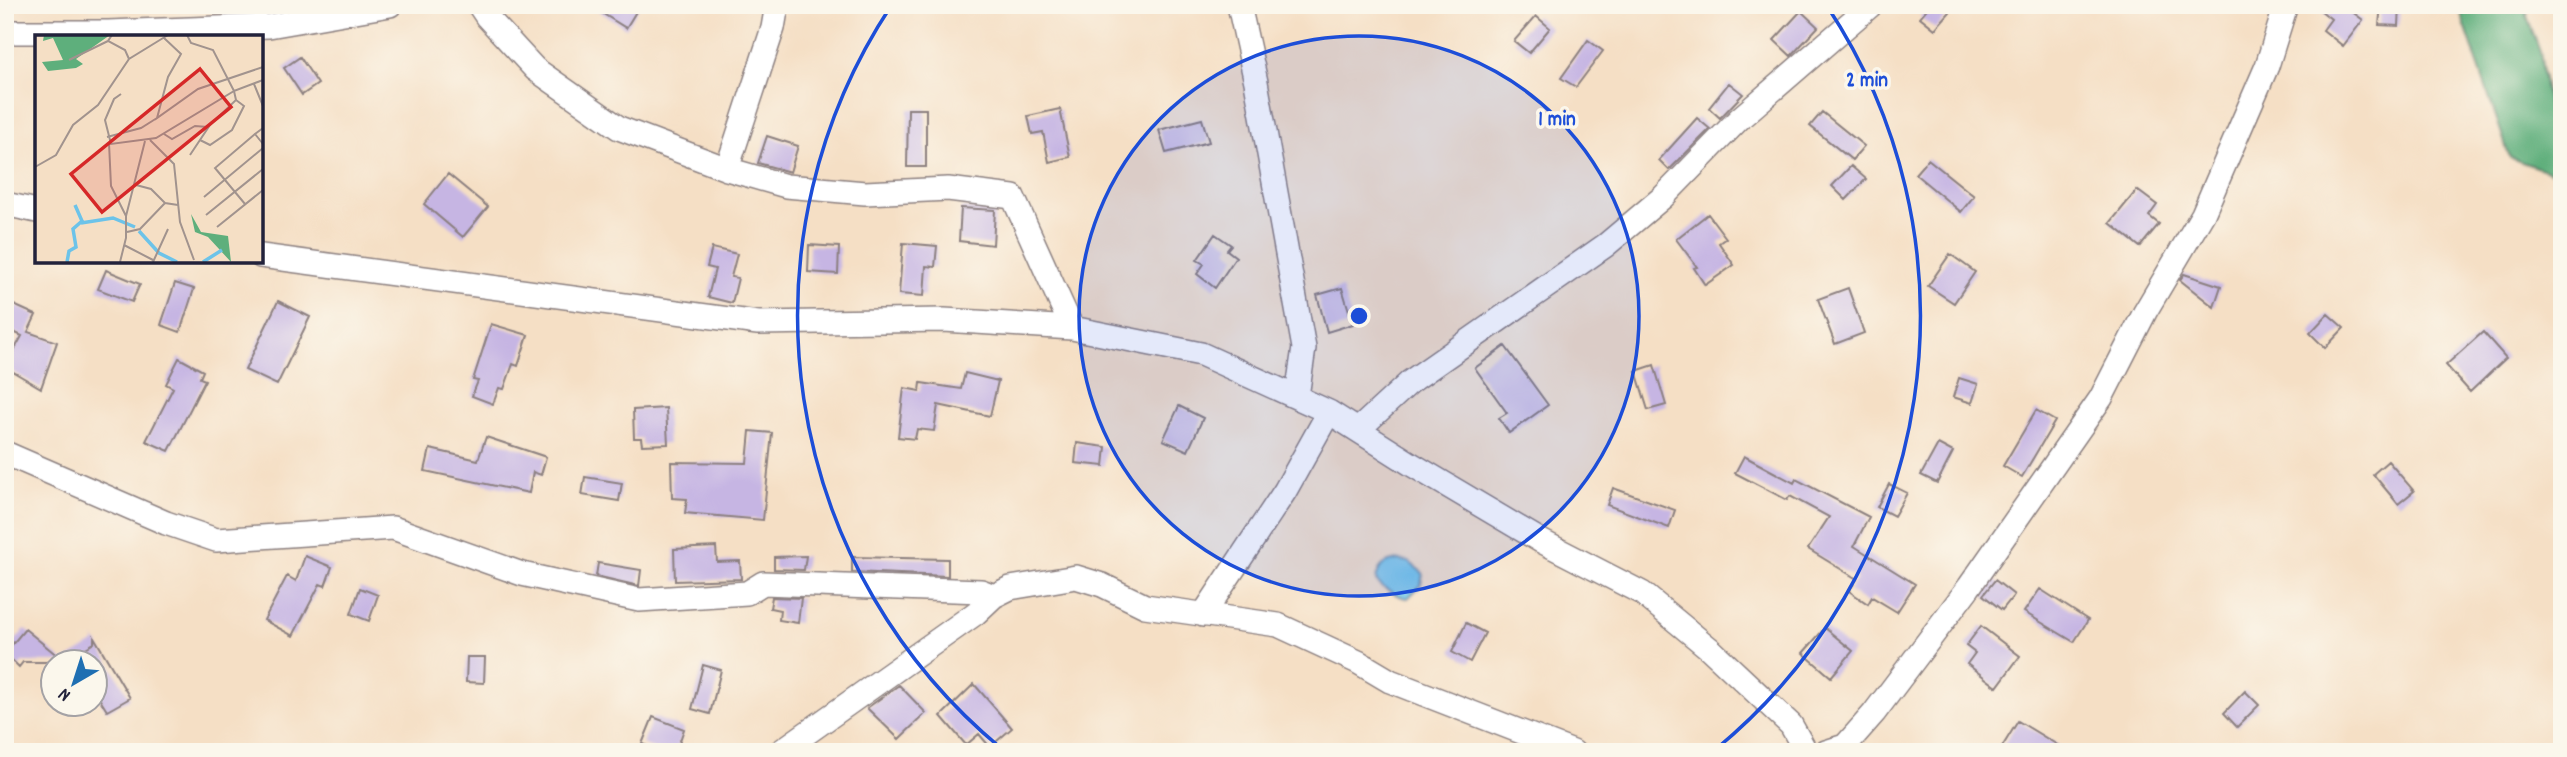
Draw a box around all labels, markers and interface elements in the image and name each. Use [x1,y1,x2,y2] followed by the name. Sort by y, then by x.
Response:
[35,35,262,262] inset map
[1846,67,1888,97] text: 2 min
[1538,106,1576,136] text: 1 min
[1347,304,1371,328] centre of rings
[38,648,108,718] north arrow
[53,680,78,707] text: N

